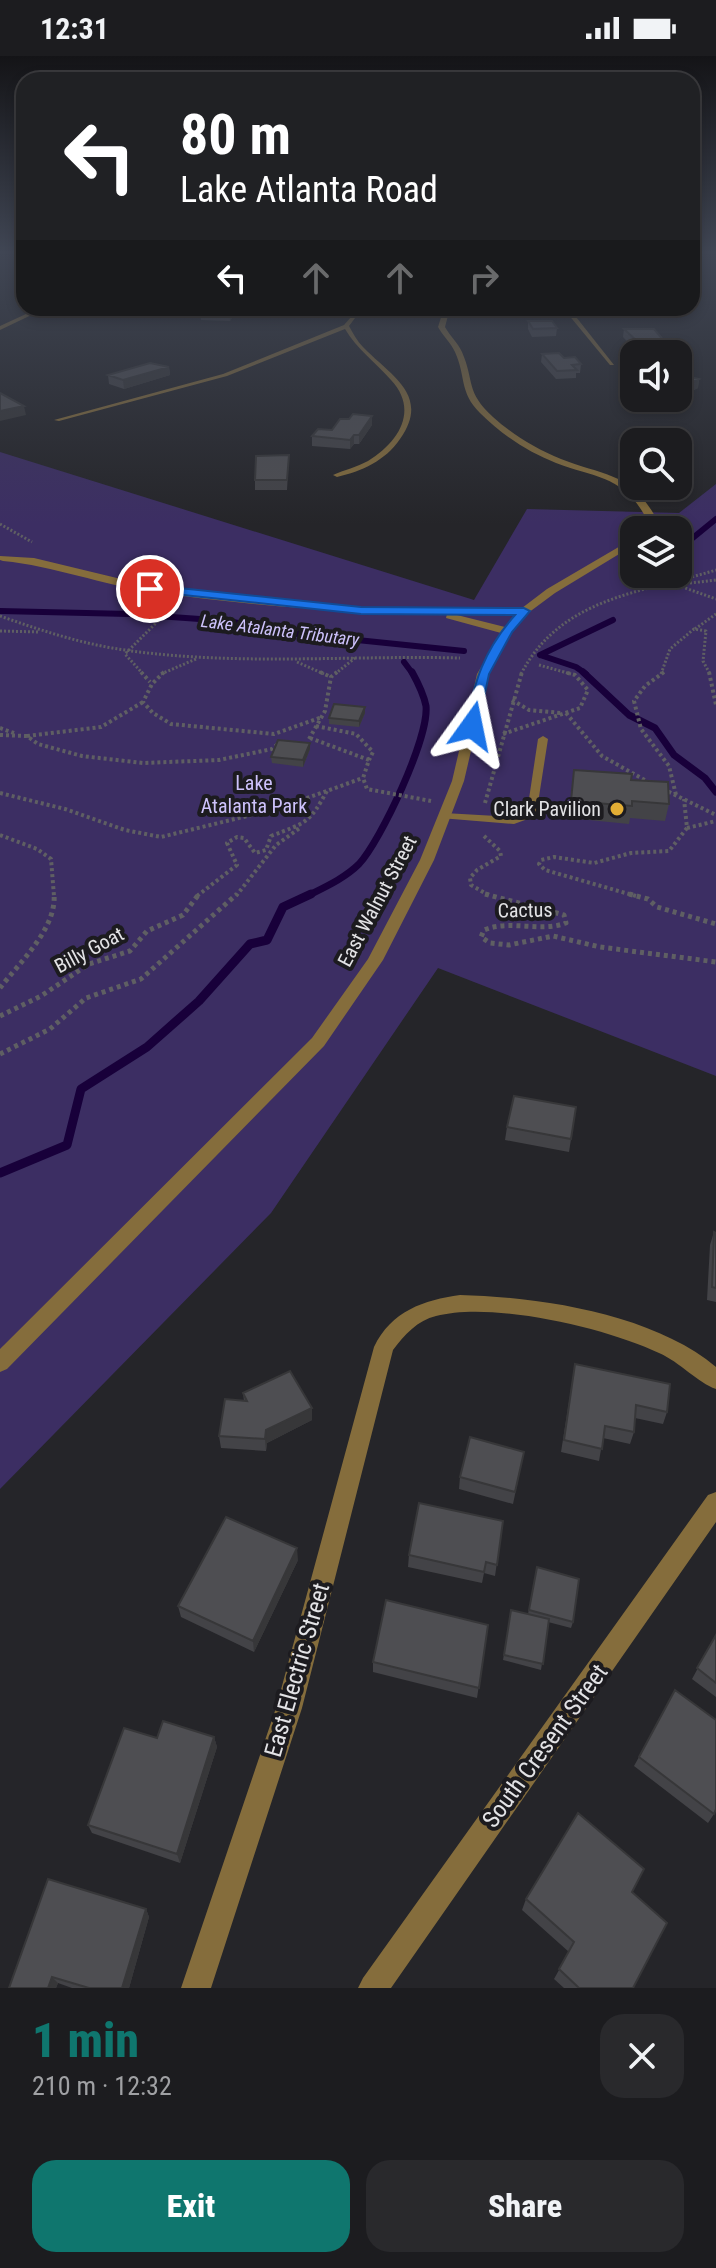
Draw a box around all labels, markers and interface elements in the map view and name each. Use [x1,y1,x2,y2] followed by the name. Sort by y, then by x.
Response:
[40,11,109,46] text: 12:31
[180,102,291,168] text: 80 m
[48,104,152,208] icon: left
[180,169,438,211] text: Lake Atlanta Road
[210,256,254,300] icon: left
[294,256,338,300] icon: ahead
[378,256,422,300] icon: ahead
[462,256,506,300] icon: right
[620,340,692,588] map controls
[620,340,692,412] button: sound
[620,428,692,500] button: search
[620,516,692,588] button: layers
[116,555,184,623] pin
[128,567,172,611] icon: arrive
[200,610,361,650] water label: Lake Atalanta Tributary
[430,684,514,768] position arrow
[201,771,307,818] park label: Lake Atalanta Park
[493,797,601,821] place label: Clark Pavilion
[608,800,626,818] marker: Clark Pavilion
[332,831,422,971] street label: East Walnut Street
[497,898,553,922] street label: Cactus
[50,922,128,978] street label: Billy Goat
[259,1580,335,1760] street label: East Electric Street
[476,1659,614,1833] street label: South Cresent Street
[32,2012,139,2069] text: 1 min
[600,2014,684,2098] button: close
[32,2071,172,2101] text: 210 m · 12:32
[32,2160,350,2252] button: Exit
[366,2160,684,2252] button: Share

